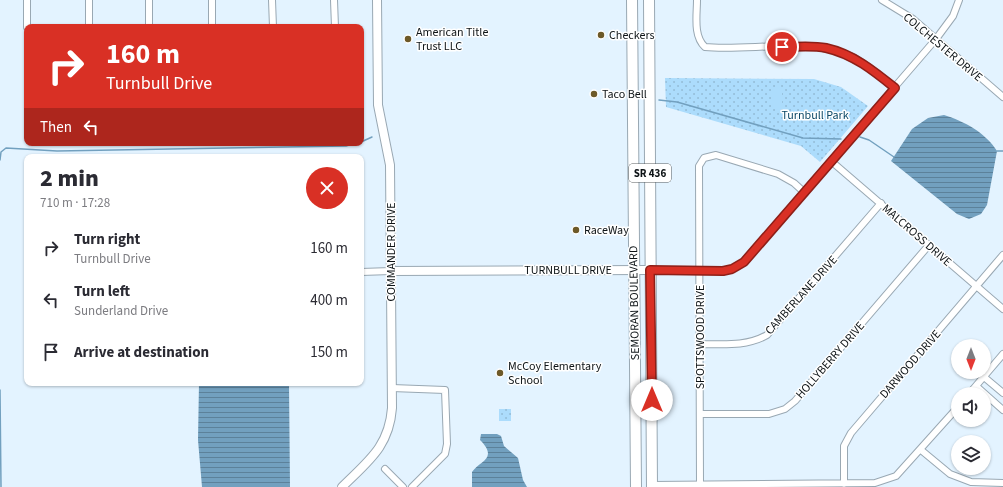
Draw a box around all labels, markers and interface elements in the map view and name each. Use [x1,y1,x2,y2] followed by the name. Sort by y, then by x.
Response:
[899,9,986,86] street label: COLCHESTER DRIVE
[416,24,488,55] place label: American Title Trust LLC
[609,27,655,44] place label: Checkers
[596,30,606,40] marker: Checkers
[765,30,799,64] pin
[106,34,180,74] text: 160 m
[403,34,413,44] marker: American Title Trust LLC
[771,36,793,58] icon: arrive
[40,40,92,92] icon: right
[106,71,212,96] text: Turnbull Drive
[602,86,647,103] place label: Taco Bell
[589,89,599,99] marker: Taco Bell
[781,107,849,124] park label: Turnbull Park
[80,116,102,138] icon: left
[40,117,72,138] text: Then
[40,161,99,196] text: 2 min
[629,164,671,182] road number: SR 436
[306,167,348,209] button: close
[40,194,110,212] text: 710 m · 17:28
[878,200,955,270] street label: MALCROSS DRIVE
[383,202,400,302] street label: COMMANDER DRIVE
[584,222,629,239] place label: RaceWay
[571,225,581,235] marker: RaceWay
[74,229,140,250] text: Turn right
[40,237,62,259] icon: right
[310,238,348,259] text: 160 m
[625,246,644,360] street label: SEMORAN BOULEVARD
[74,250,151,268] text: Turnbull Drive
[761,252,841,339] street label: CAMBERLANE DRIVE
[524,262,612,279] street label: TURNBULL DRIVE
[74,281,130,302] text: Turn left
[692,285,709,389] street label: SPOTTSWOOD DRIVE
[40,289,62,311] icon: left
[310,290,348,311] text: 400 m
[74,302,168,320] text: Sunderland Drive
[792,318,869,403] street label: HOLLYBERRY DRIVE
[876,326,945,402] street label: DARWOOD DRIVE
[951,339,991,379] north arrow
[951,339,991,475] map controls
[40,341,62,363] icon: arrive
[74,342,209,363] text: Arrive at destination
[310,342,348,363] text: 150 m
[508,358,602,389] place label: McCoy Elementary School
[495,368,505,378] marker: McCoy Elementary School
[631,379,673,421] position arrow
[951,387,991,427] button: sound
[951,435,991,475] button: layers

